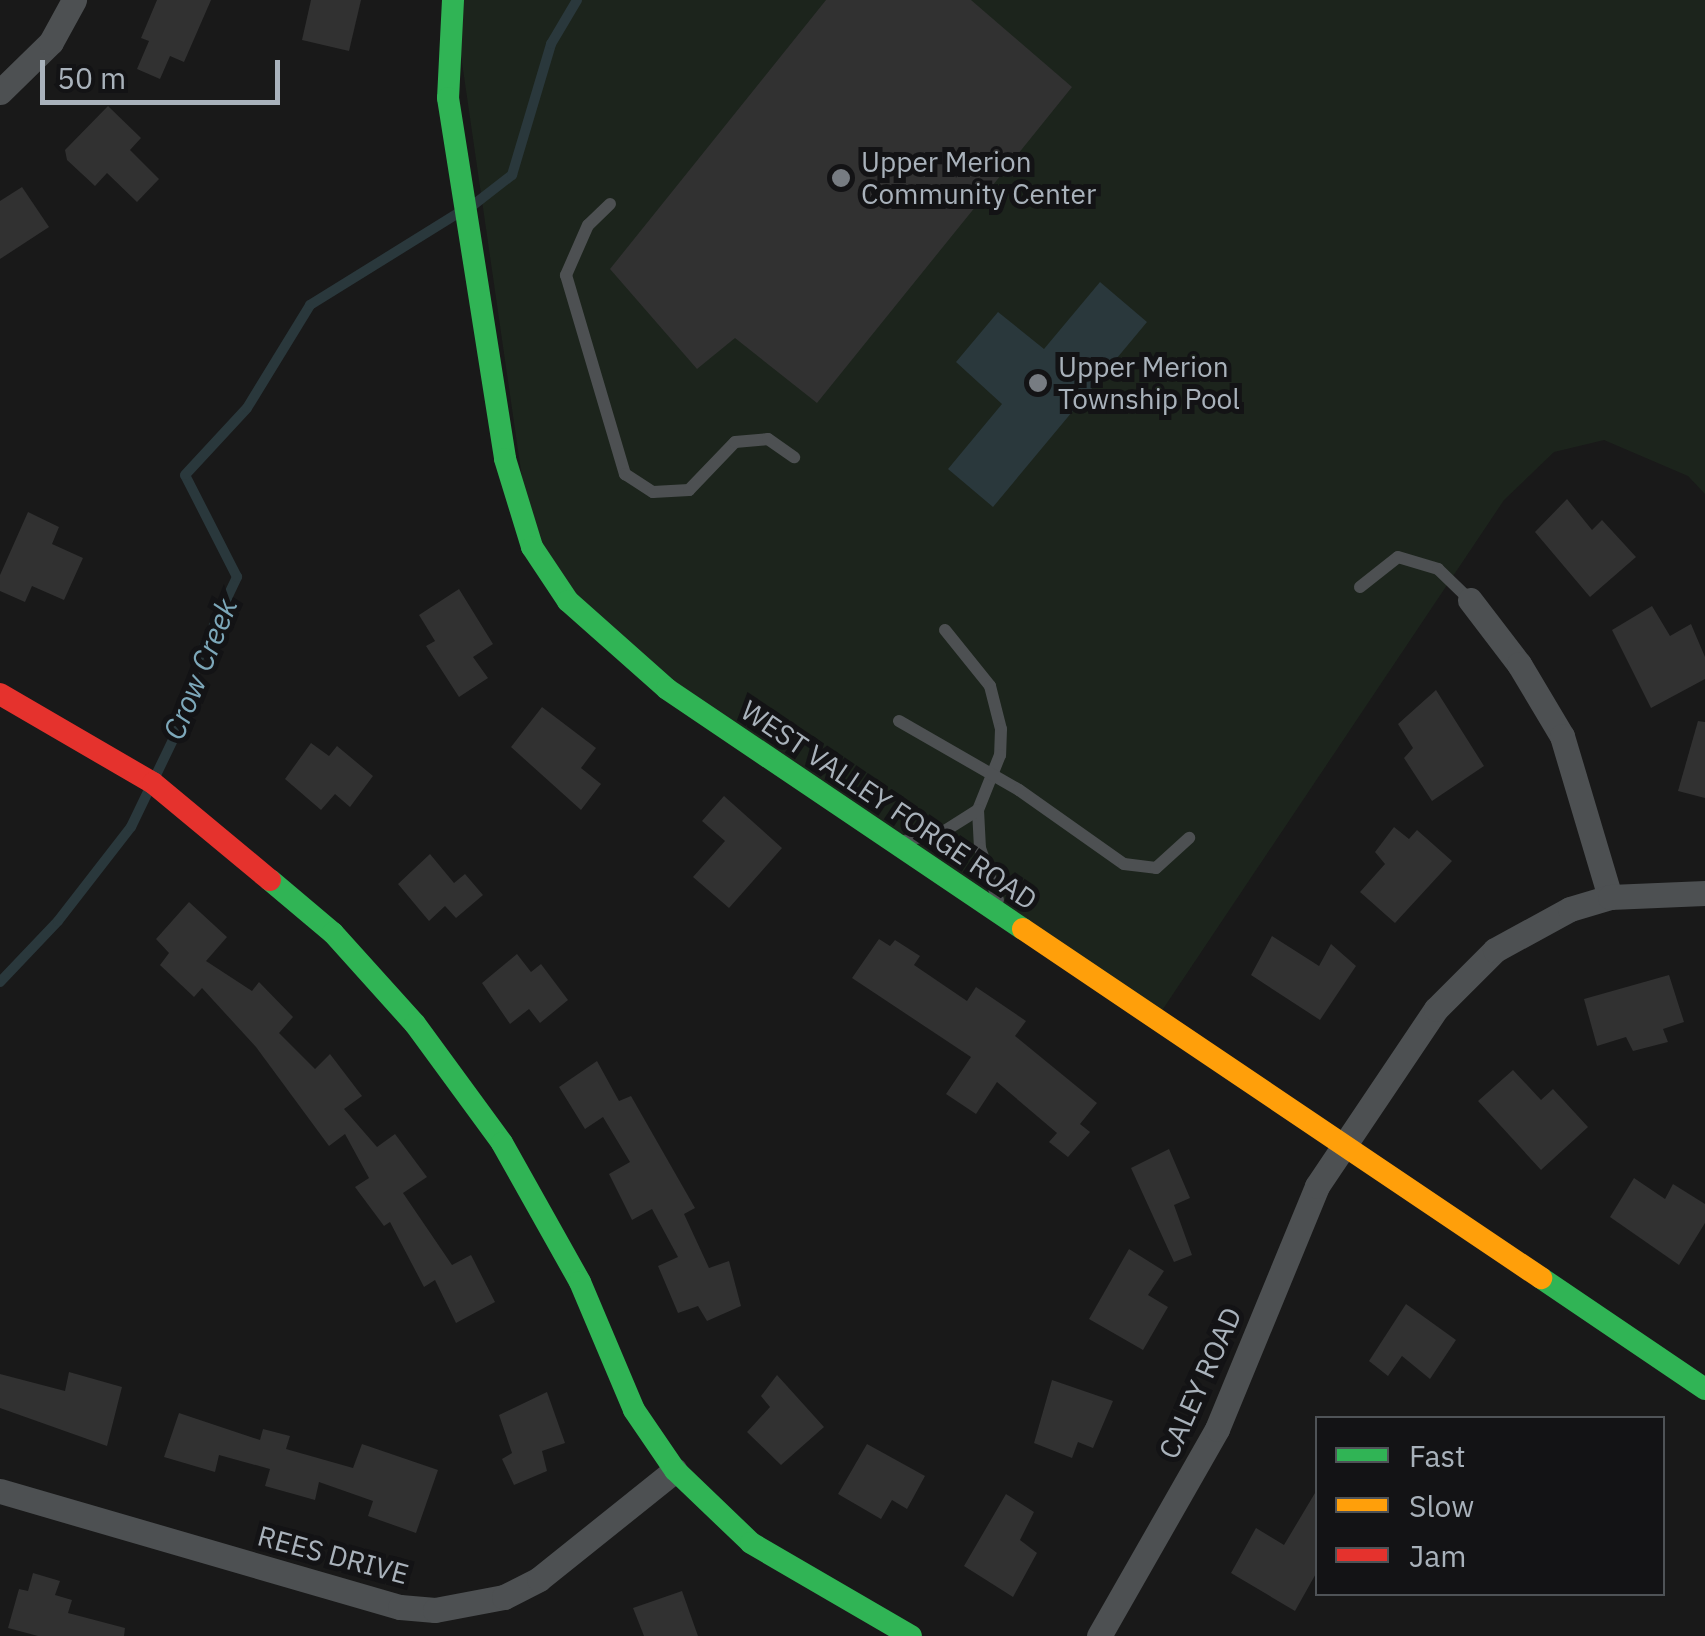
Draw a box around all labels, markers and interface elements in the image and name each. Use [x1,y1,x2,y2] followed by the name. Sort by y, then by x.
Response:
[45,40,285,102] scale bar
[57,58,126,97] text: 50 m
[861,145,1096,211] place label: Upper Merion Community Center
[830,167,852,189] marker: Upper Merion Community Center
[1058,350,1240,416] place label: Upper Merion Township Pool
[1027,372,1049,394] marker: Upper Merion Township Pool
[155,593,245,745] water label: Crow Creek
[735,693,1043,917] street label: WEST VALLEY FORGE ROAD
[1152,1302,1248,1464] street label: CALEY ROAD
[1315,1416,1665,1596] legend
[1409,1436,1466,1475] text: Fast
[1409,1486,1474,1525] text: Slow
[254,1519,412,1591] street label: REES DRIVE
[1409,1536,1467,1575] text: Jam

